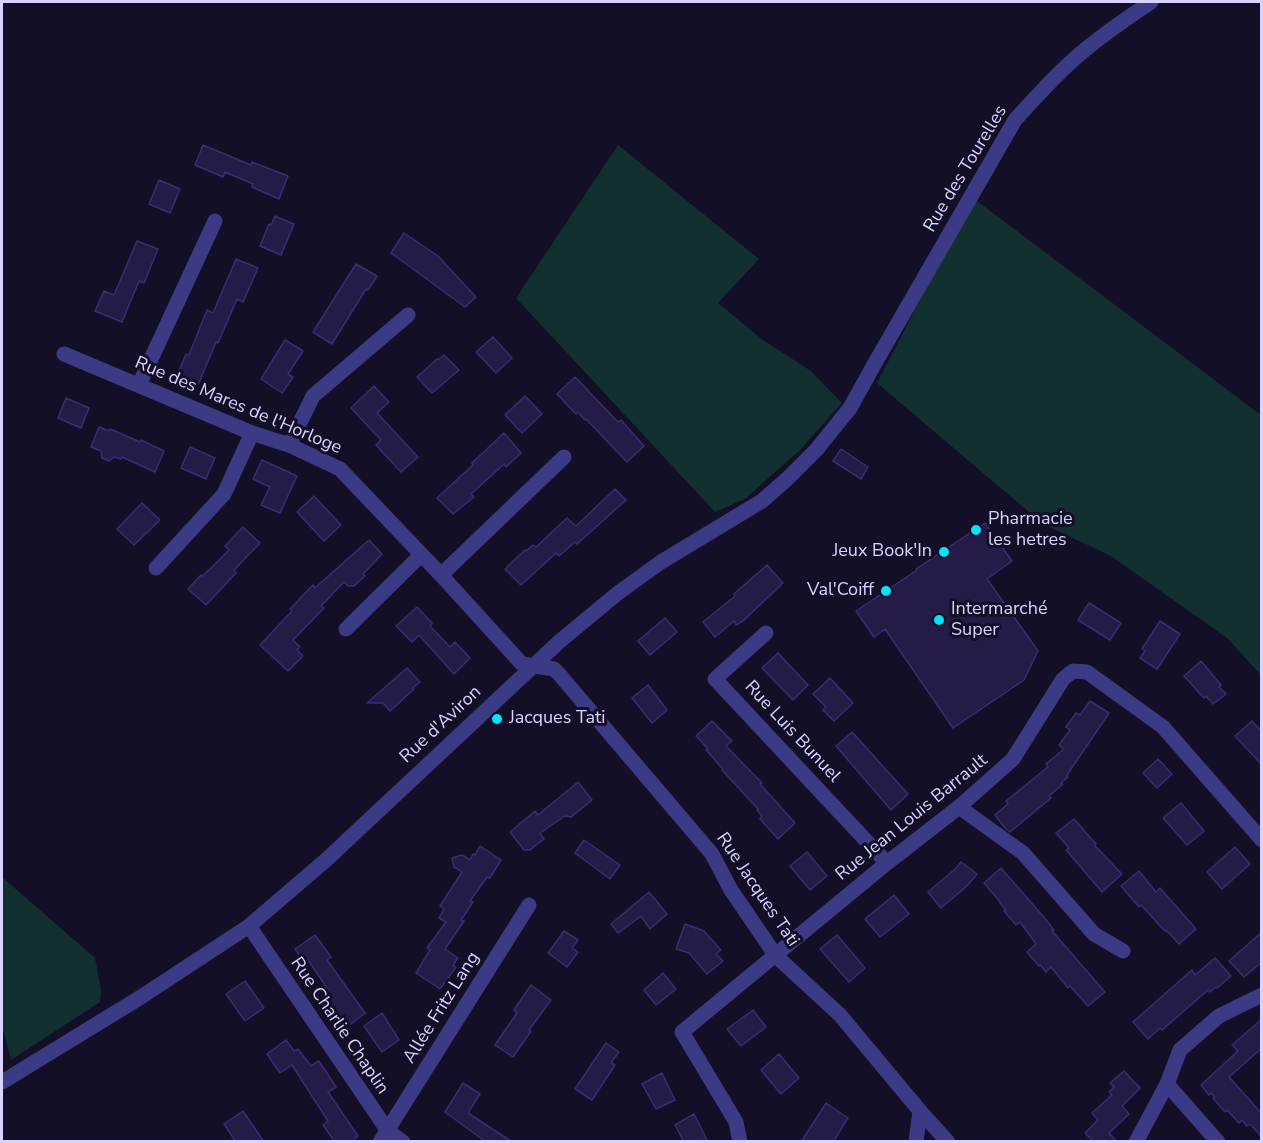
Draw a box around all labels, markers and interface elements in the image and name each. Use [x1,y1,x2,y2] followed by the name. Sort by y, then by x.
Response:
[920,102,1012,236] street label: Rue des Tourelles
[131,353,345,459] street label: Rue des Mares de l'Horloge
[988,509,1073,552] place label: Pharmacie les hetres
[969,523,983,537] marker: Pharmacie les hetres
[832,541,932,563] place label: Jeux Book'In
[937,545,951,559] marker: Jeux Book'In
[807,580,874,602] place label: Val'Coiff
[879,584,893,598] marker: Val'Coiff
[951,599,1047,642] place label: Intermarché Super
[932,613,946,627] marker: Intermarché Super
[739,677,845,787] street label: Rue Luis Bunuel
[396,682,486,768] street label: Rue d'Aviron
[509,708,605,730] place label: Jacques Tati
[490,712,504,726] marker: Jacques Tati
[832,750,992,886] street label: Rue Jean Louis Barrault
[711,829,803,951] street label: Rue Jacques Tati
[399,948,485,1068] street label: Allée Fritz Lang
[285,953,393,1099] street label: Rue Charlie Chaplin

